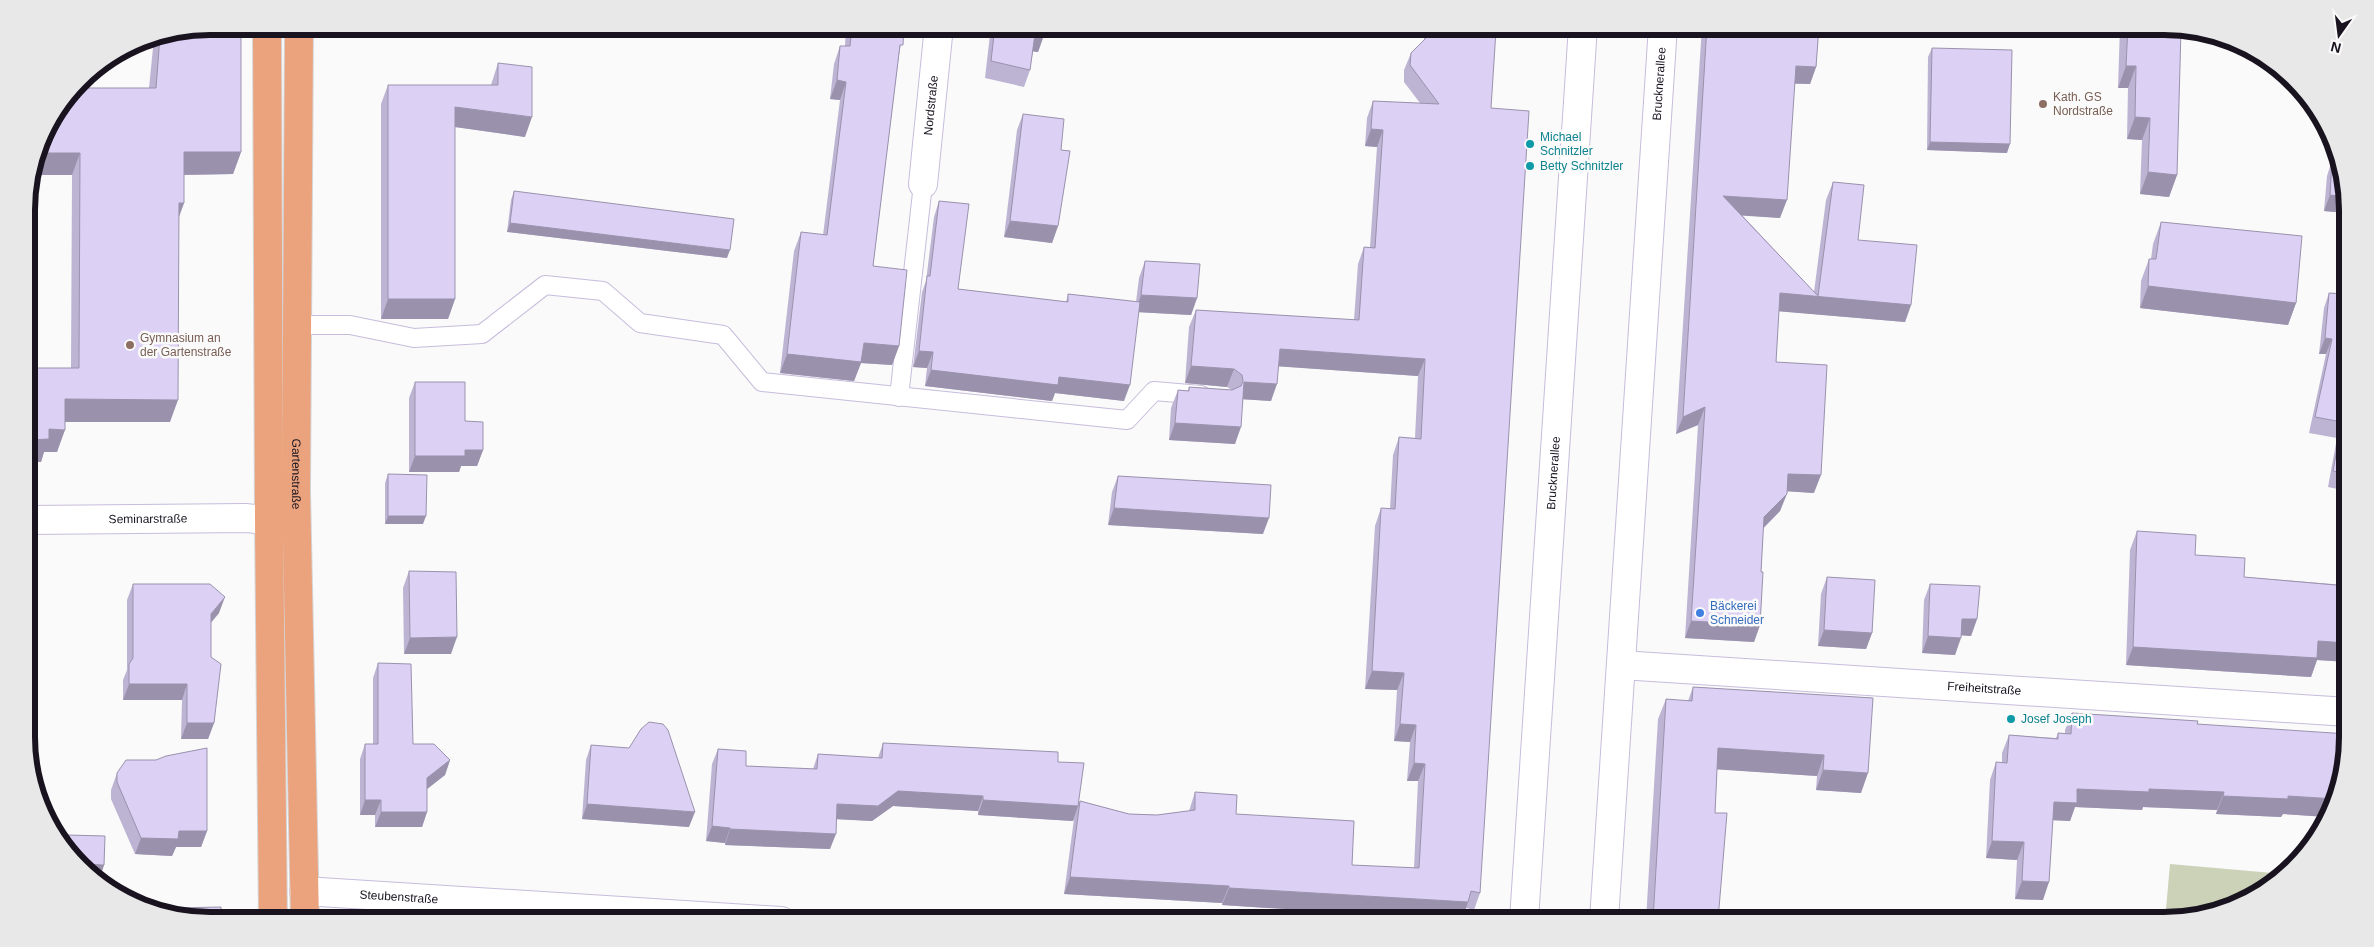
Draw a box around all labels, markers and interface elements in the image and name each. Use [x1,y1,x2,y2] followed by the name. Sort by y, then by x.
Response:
[2314,10,2364,60] north arrow
[2329,39,2343,57] text: N
[1650,46,1669,121] street label: Brucknerallee
[921,74,941,136] street label: Nordstraße
[2053,90,2113,118] place label: Kath. GS Nordstraße
[2037,98,2049,110] marker: Kath. GS Nordstraße
[1540,130,1593,158] place label: Michael Schnitzler
[1524,138,1536,150] marker: Michael Schnitzler
[1540,159,1623,173] place label: Betty Schnitzler
[1524,160,1536,172] marker: Betty Schnitzler
[140,331,232,359] place label: Gymnasium an der Gartenstraße
[124,339,136,351] marker: Gymnasium an der Gartenstraße
[1544,436,1563,510] street label: Brucknerallee
[289,439,303,510] street label: Gartenstraße
[109,512,188,526] street label: Seminarstraße
[1710,599,1764,627] place label: Bäckerei Schneider
[1694,607,1706,619] marker: Bäckerei Schneider
[1947,679,2022,698] street label: Freiheitstraße
[2021,712,2092,726] place label: Josef Joseph
[2005,713,2017,725] marker: Josef Joseph
[359,888,439,906] street label: Steubenstraße

